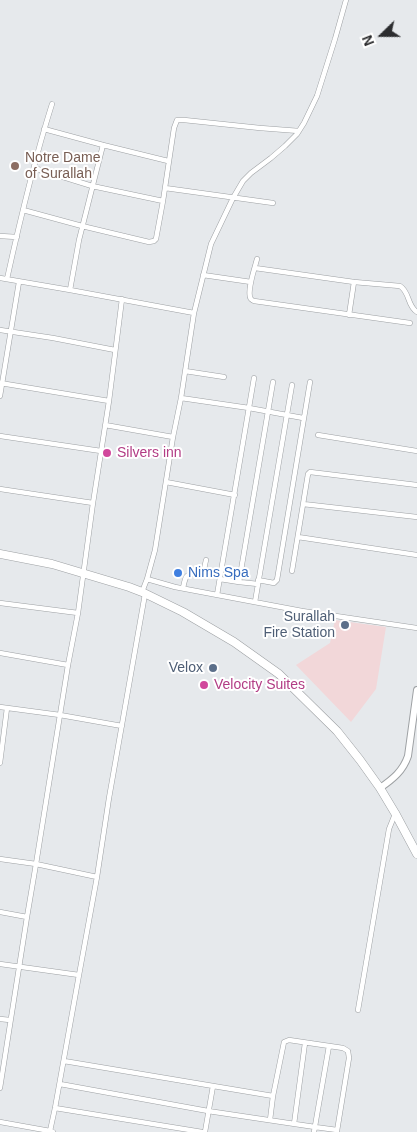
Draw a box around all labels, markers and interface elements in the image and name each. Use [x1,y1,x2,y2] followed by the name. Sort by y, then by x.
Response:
[357,10,407,60] north arrow
[359,33,377,48] text: N
[25,150,100,182] place label: Notre Dame of Surallah
[9,160,21,172] marker: Notre Dame of Surallah
[117,445,182,461] place label: Silvers inn
[101,447,113,459] marker: Silvers inn
[188,565,249,581] place label: Nims Spa
[172,567,184,579] marker: Nims Spa
[263,609,335,642] place label: Surallah Fire Station
[339,619,351,631] marker: Surallah Fire Station
[169,660,203,676] place label: Velox
[207,662,219,674] marker: Velox
[214,677,305,693] place label: Velocity Suites
[198,679,210,691] marker: Velocity Suites

